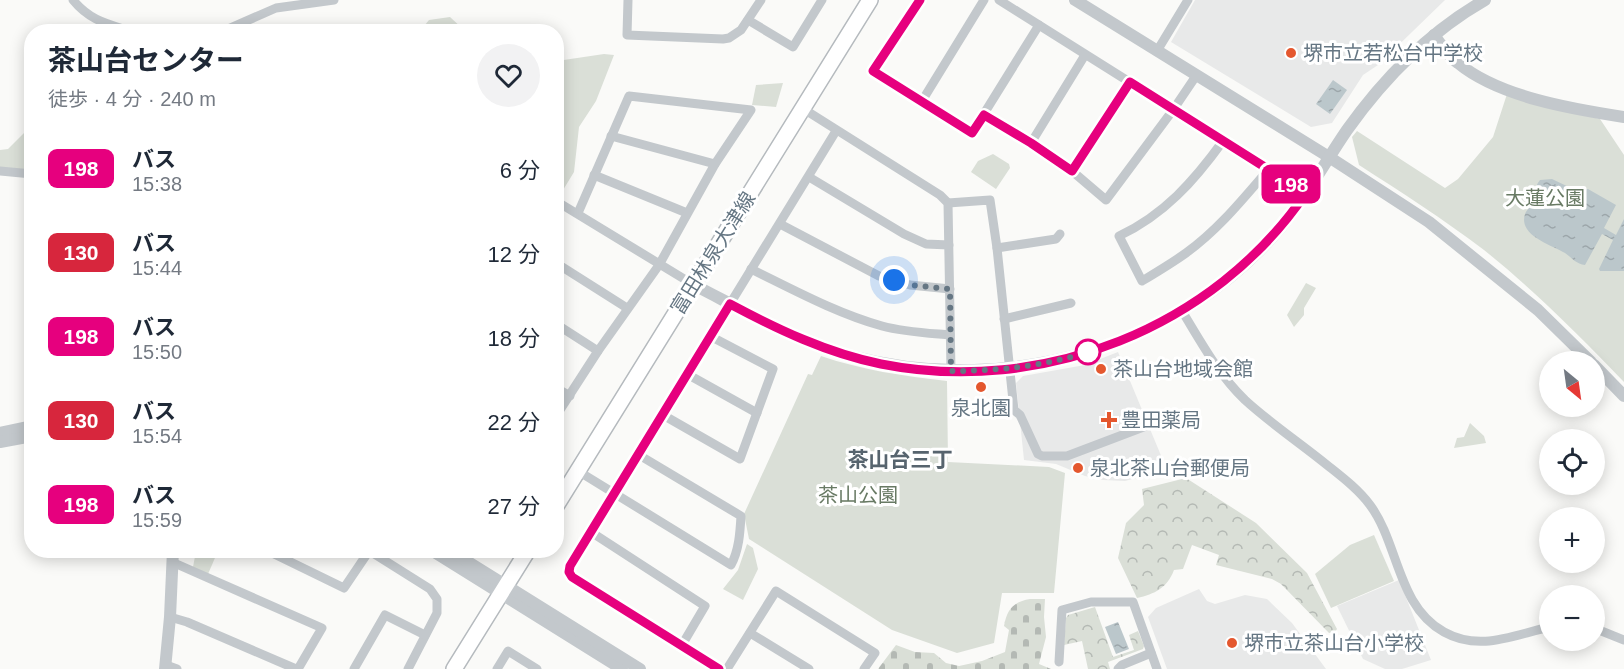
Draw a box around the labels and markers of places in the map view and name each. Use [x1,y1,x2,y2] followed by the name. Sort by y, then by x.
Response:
[1303,42,1483,64] place label: 堺市立若松台中学校
[1284,46,1298,60] marker: 堺市立若松台中学校
[1075,339,1101,365] unlabelled marker
[1113,358,1253,380] place label: 茶山台地域会館
[1094,362,1108,376] marker: 茶山台地域会館
[974,380,988,394] marker: 泉北園
[951,397,1011,419] place label: 泉北園
[1121,409,1201,431] place label: 豊田薬局
[1102,413,1116,427] marker: 豊田薬局
[1090,457,1250,479] place label: 泉北茶山台郵便局
[1071,461,1085,475] marker: 泉北茶山台郵便局
[1244,632,1424,654] place label: 堺市立茶山台小学校
[1225,636,1239,650] marker: 堺市立茶山台小学校

